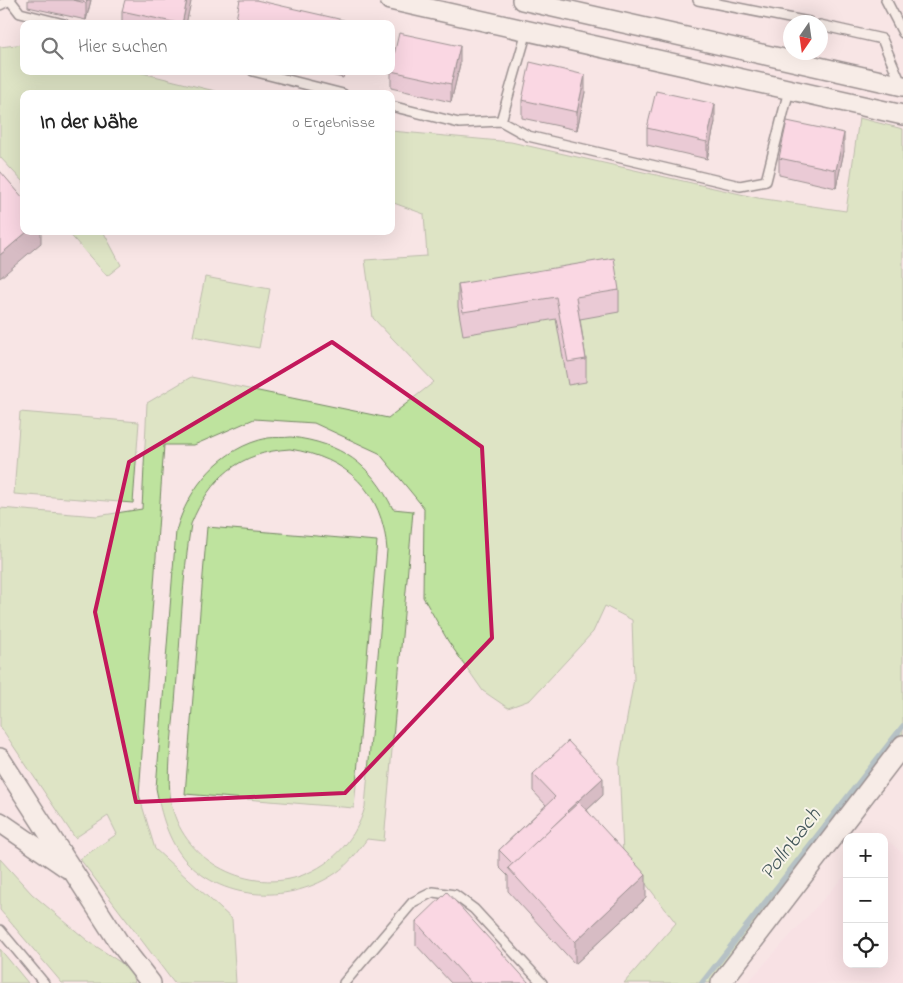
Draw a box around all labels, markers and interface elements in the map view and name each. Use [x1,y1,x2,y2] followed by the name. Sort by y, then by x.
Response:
[783,15,828,60] north arrow
[20,20,395,75] search box
[38,34,66,62] icon: search
[78,34,167,61] text: Hier suchen
[40,108,138,138] text: In der Nähe
[292,111,375,135] text: 0 Ergebnisse
[753,801,830,888] water label: Pollnbach
[843,833,888,968] map controls
[843,833,888,878] button: +
[843,878,888,923] button: −
[843,923,888,968] button: locate

